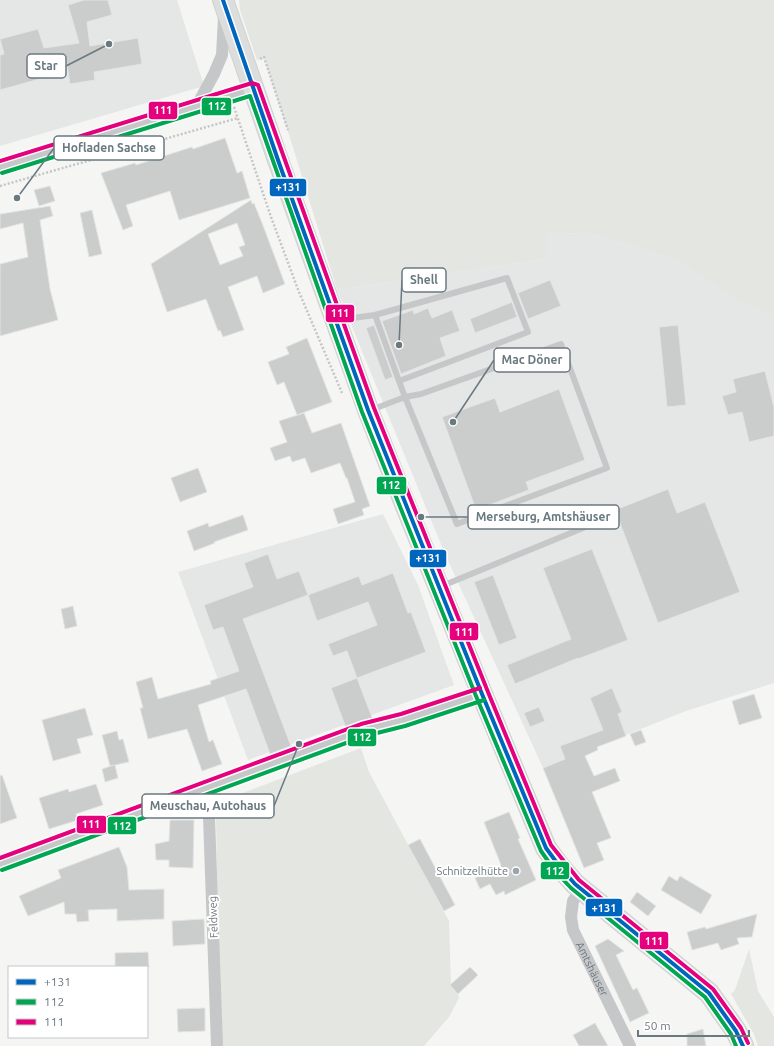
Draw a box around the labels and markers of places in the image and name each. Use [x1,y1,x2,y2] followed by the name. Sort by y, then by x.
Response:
[27,54,66,78] callout: Star
[54,136,164,160] callout: Hofladen Sachse
[402,268,446,292] callout: Shell
[494,348,570,372] callout: Mac Döner
[468,505,619,529] callout: Merseburg, Amtshäuser
[142,794,274,818] callout: Meuschau, Autohaus
[436,865,508,877] place label: Schnitzelhütte
[511,866,521,876] marker: Schnitzelhütte

